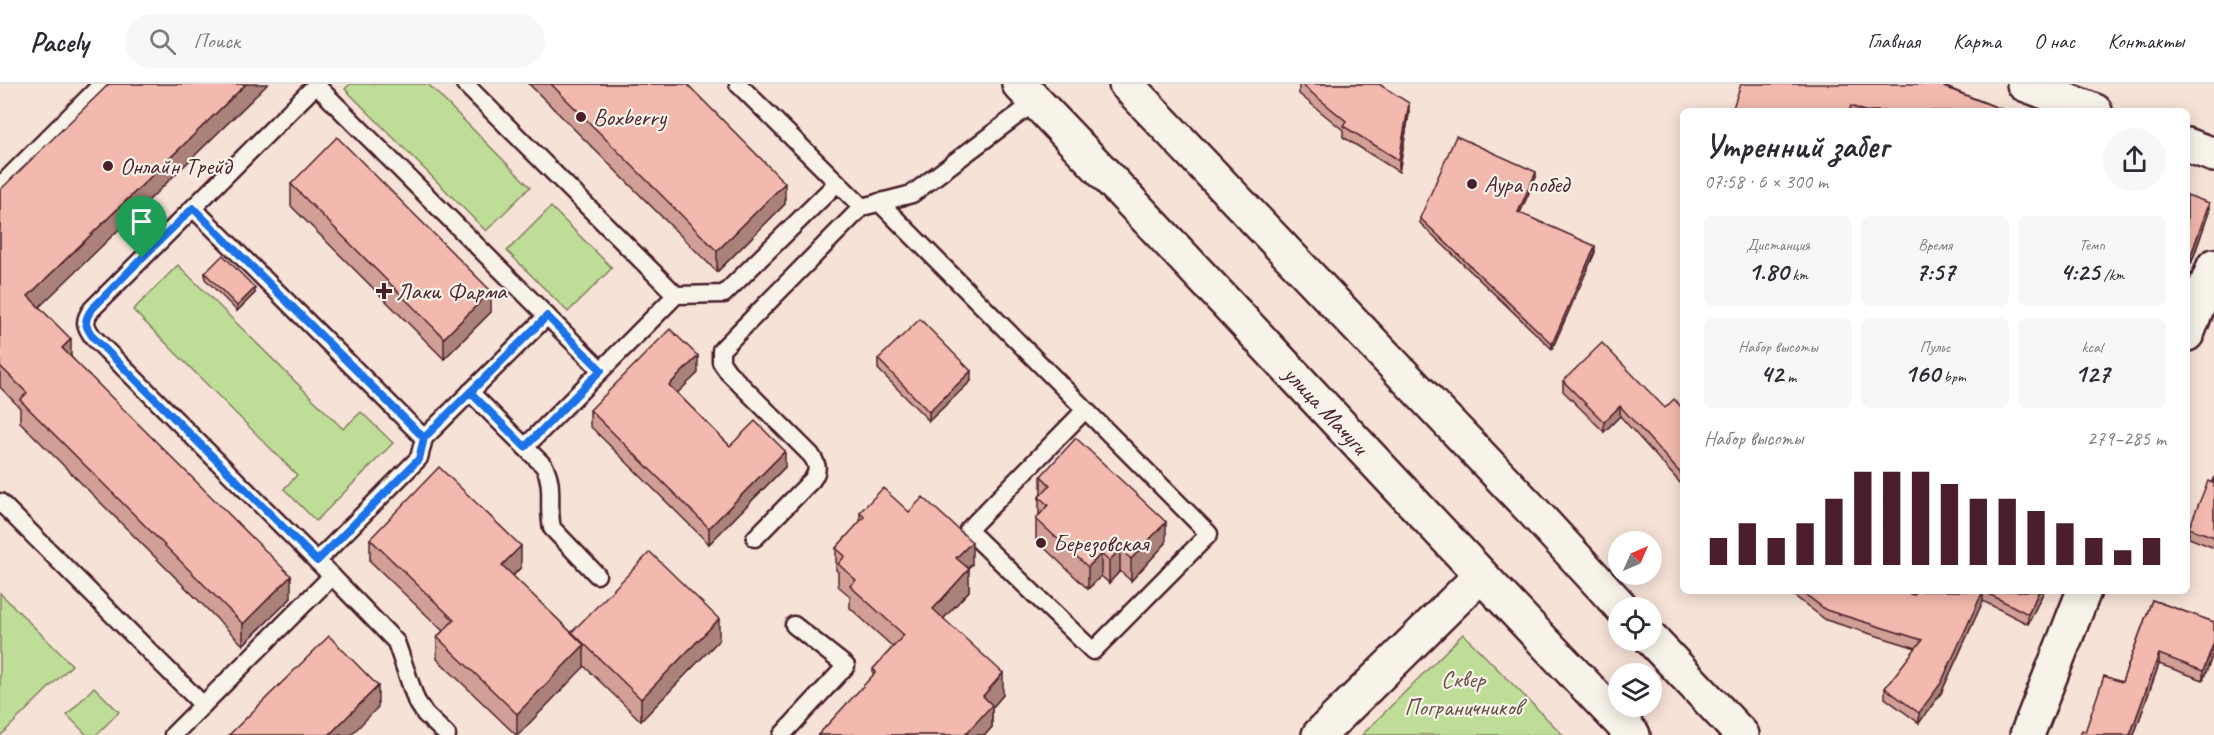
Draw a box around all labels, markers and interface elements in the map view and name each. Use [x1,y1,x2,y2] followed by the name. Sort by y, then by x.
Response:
[125,14,545,68] search box
[30,24,89,59] text: Pacely
[146,25,179,58] icon: search
[194,27,240,55] text: Поиск
[1867,28,1920,54] text: Главная
[1953,28,2001,54] text: Карта
[2034,28,2075,54] text: О нас
[2108,28,2184,54] text: Контакты
[593,102,668,132] place label: Boxberry
[574,110,588,124] marker: Boxberry
[1704,125,1888,167] text: Утренний забег
[2103,128,2166,191] button: share
[120,151,234,181] place label: Онлайн Трейд
[101,159,115,173] marker: Онлайн Трейд
[1484,169,1572,199] place label: Аура побед
[1704,169,1828,194] text: 07:58 · 6 × 300 m
[1465,177,1479,191] marker: Аура побед
[116,196,167,258] pin
[125,205,158,238] icon: arrive
[1746,235,1810,255] text: Дистанция
[1918,235,1952,255] text: Время
[2079,235,2105,255] text: Темп
[1748,255,1788,288] text: 1.80
[1915,255,1955,288] text: 7:57
[2060,255,2100,288] text: 4:25
[1788,265,1808,285] text: km
[2100,265,2124,285] text: /km
[396,276,508,306] place label: Лаки Фарма
[377,284,391,298] marker: Лаки Фарма
[1738,337,1818,357] text: Набор высоты
[1920,337,1950,357] text: Пульс
[2081,337,2103,357] text: kcal
[1760,357,1783,390] text: 42
[1904,357,1940,390] text: 160
[2075,357,2110,390] text: 127
[1276,358,1376,462] street label: улица Мачуги
[1783,367,1796,387] text: m
[1940,367,1966,387] text: bpm
[1704,426,1803,451] text: Набор высоты
[2087,426,2166,451] text: 279–285 m
[1053,528,1150,558] place label: Березовская
[1608,531,1662,585] north arrow
[1608,531,1662,717] map controls
[1034,536,1048,550] marker: Березовская
[1608,597,1662,651] button: locate
[1608,663,1662,717] button: layers
[1404,664,1528,722] park label: Сквер Пограничников

